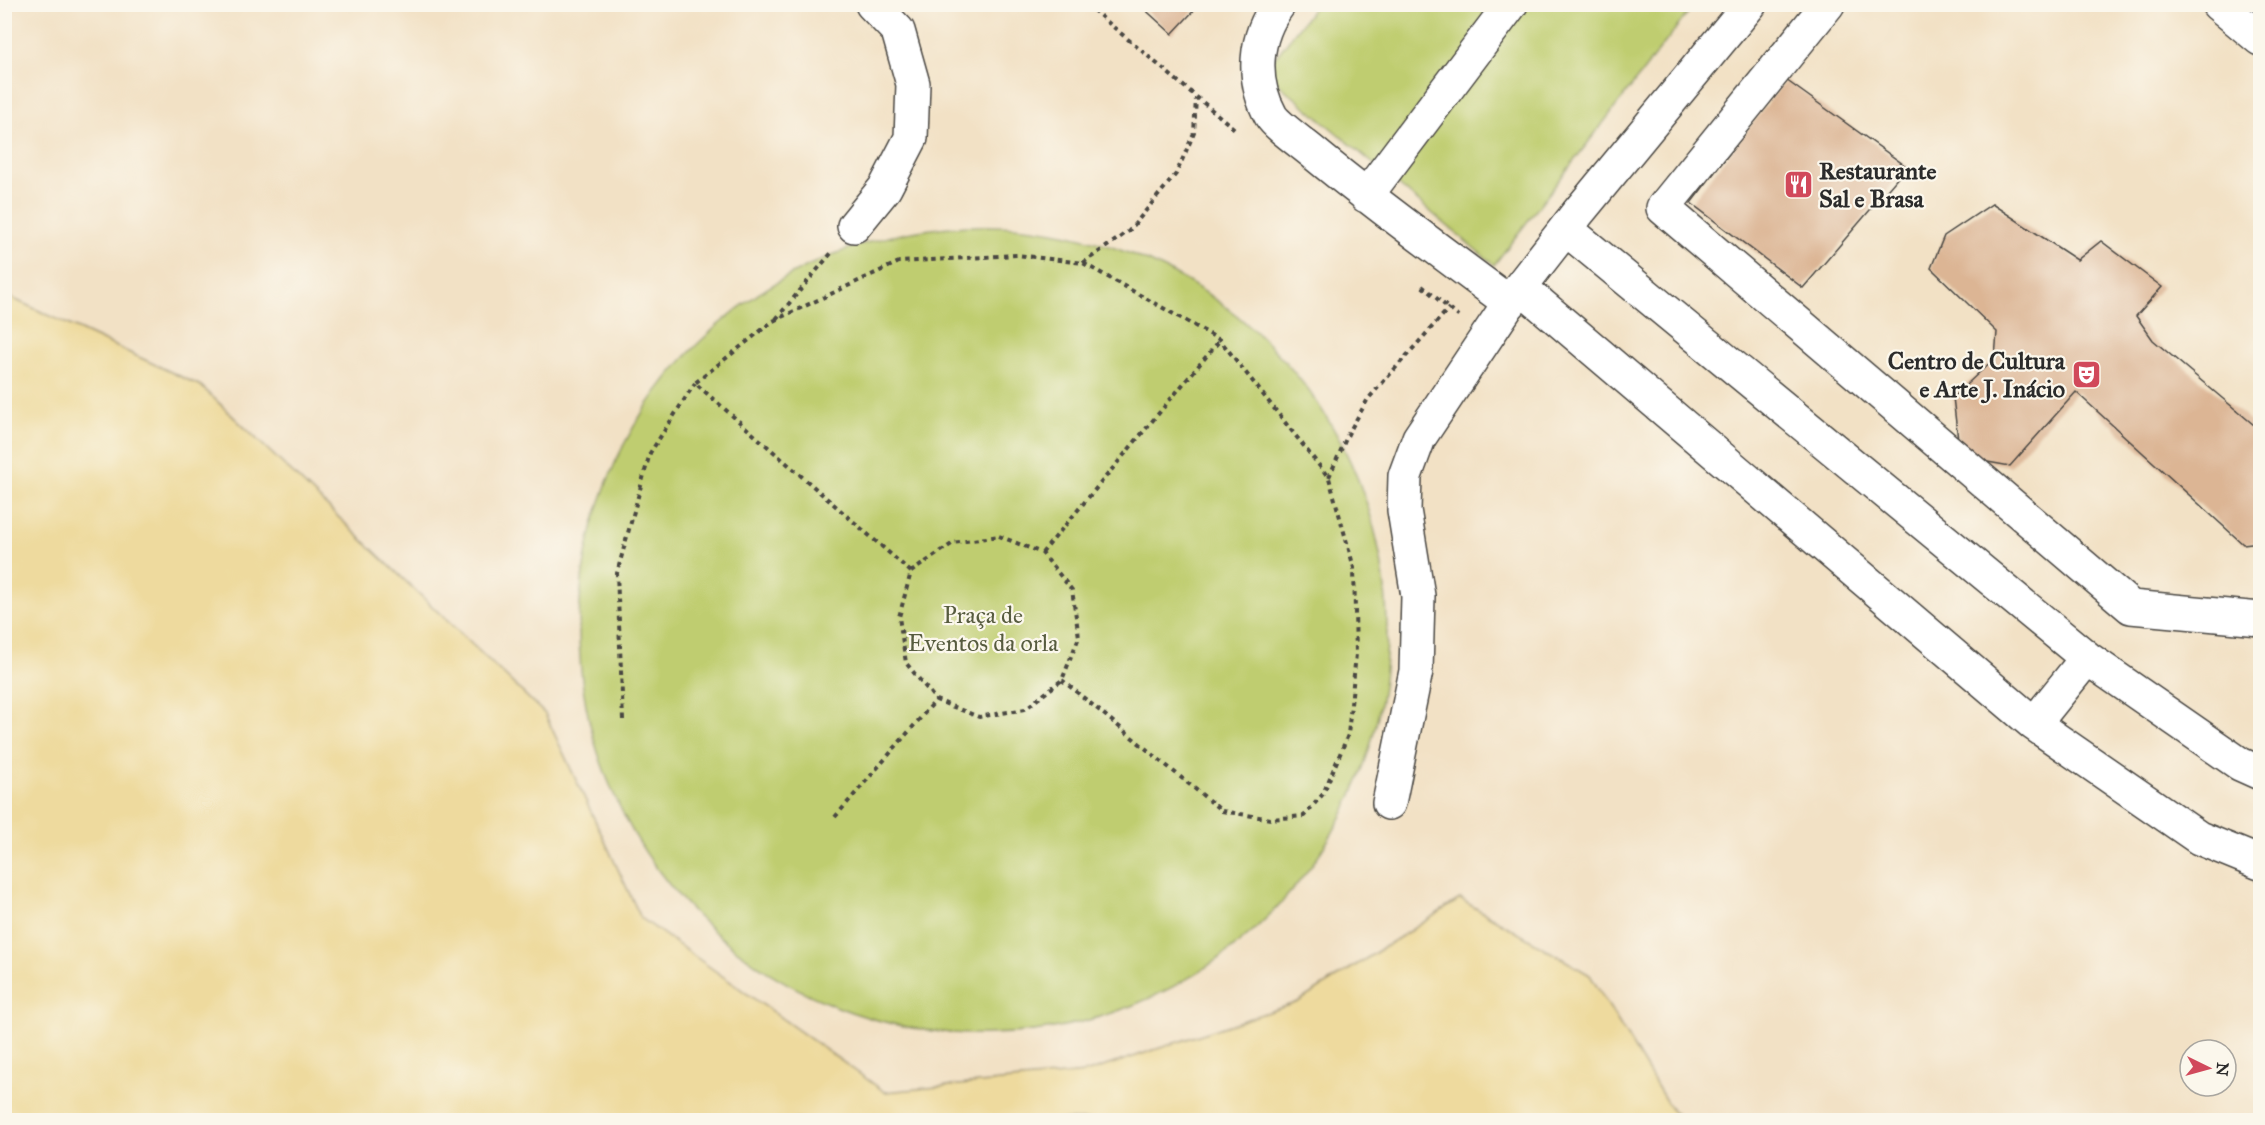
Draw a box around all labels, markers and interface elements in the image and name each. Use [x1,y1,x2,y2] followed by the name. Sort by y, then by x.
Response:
[1819,156,1936,214] place label: Restaurante Sal e Brasa
[1782,169,1814,201] restaurant icon: Restaurante Sal e Brasa
[1888,346,2066,404] place label: Centro de Cultura e Arte J. Inácio
[2070,359,2102,391] theatre icon: Centro de Cultura e Arte J. Inácio
[908,600,1059,658] park label: Praça de Eventos da orla
[2178,1038,2238,1098] north arrow
[2212,1062,2233,1077] text: N

